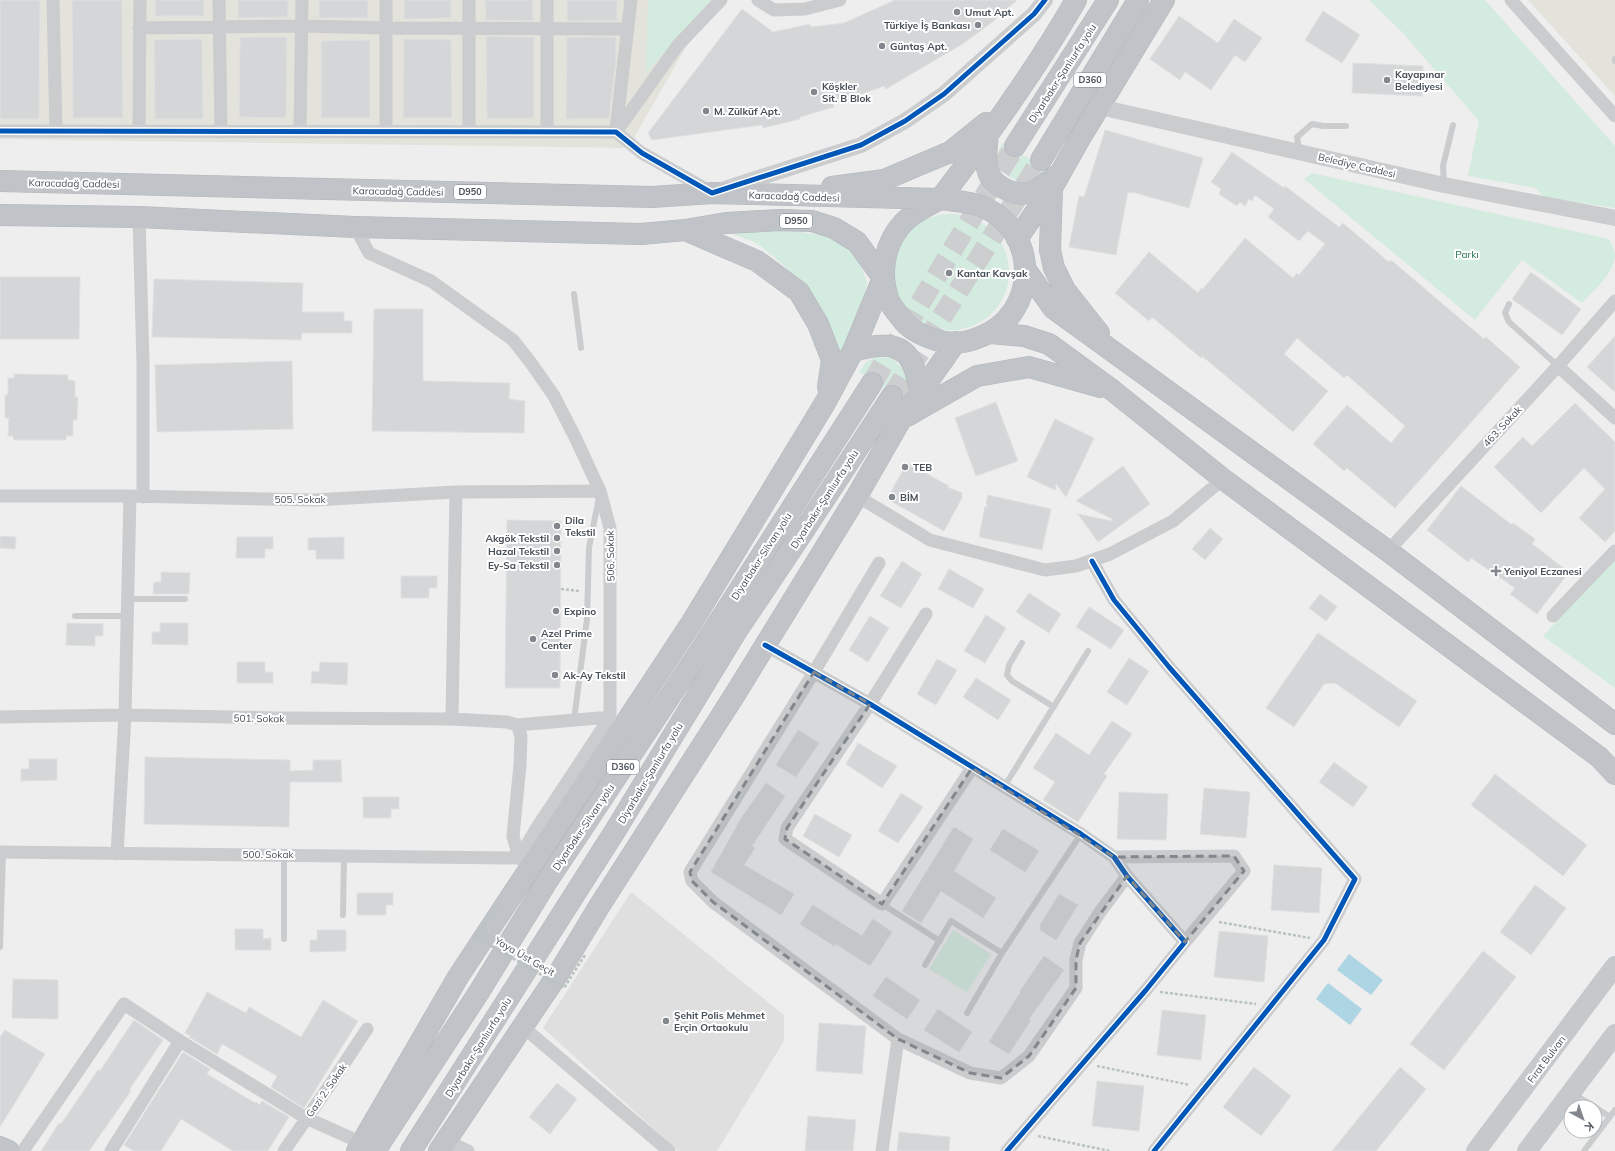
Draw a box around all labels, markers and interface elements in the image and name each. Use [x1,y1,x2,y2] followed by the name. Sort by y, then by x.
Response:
[965,6,1014,19] place label: Umut Apt.
[952,7,962,17] marker: Umut Apt.
[884,19,970,32] place label: Türkiye İş Bankası
[973,20,983,30] marker: Türkiye İş Bankası
[1026,21,1099,125] street label: Diyarbakır-Şanlıurfa yolu
[890,40,947,53] place label: Güntaş Apt.
[877,41,887,51] marker: Güntaş Apt.
[1395,68,1444,93] place label: Kayapınar Belediyesi
[1074,73,1106,87] road number: D360
[1382,75,1392,85] marker: Kayapınar Belediyesi
[822,80,871,105] place label: Köşkler Sit. B Blok
[809,87,819,97] marker: Köşkler Sit. B Blok
[714,105,780,118] place label: M. Zülküf Apt.
[701,106,711,116] marker: M. Zülküf Apt.
[1317,150,1397,181] street label: Belediye Caddesi
[28,176,120,191] street label: Karacadağ Caddesi
[352,184,444,199] street label: Karacadağ Caddesi
[454,185,486,199] road number: D950
[748,188,840,205] street label: Karacadağ Caddesi
[780,214,812,228] road number: D950
[1455,248,1479,261] park label: Parkı
[957,267,1028,280] place label: Kantar Kavşak
[944,268,954,278] marker: Kantar Kavşak
[1480,403,1525,449] street label: 463. Sokak
[788,447,861,551] street label: Diyarbakır-Şanlıurfa yolu
[913,461,932,474] place label: TEB
[900,462,910,472] marker: TEB
[900,491,918,504] place label: BİM
[887,492,897,502] marker: BİM
[274,493,326,506] street label: 505. Sokak
[728,510,795,602] street label: Diyarbakır-Silvan yolu
[565,514,595,539] place label: Dila Tekstil
[552,521,562,531] marker: Dila Tekstil
[604,529,617,582] street label: 506. Sokak
[485,532,549,545] place label: Akgök Tekstil
[552,533,562,543] marker: Akgök Tekstil
[488,545,549,558] place label: Hazal Tekstil
[552,546,562,556] marker: Hazal Tekstil
[488,559,549,572] place label: Ey-Sa Tekstil
[552,560,562,570] marker: Ey-Sa Tekstil
[1503,565,1582,578] place label: Yeniyol Eczanesi
[1491,566,1501,576] marker: Yeniyol Eczanesi
[564,605,596,618] place label: Expino
[551,606,561,616] marker: Expino
[541,627,593,652] place label: Azel Prime Center
[528,634,538,644] marker: Azel Prime Center
[563,669,626,682] place label: Ak-Ay Tekstil
[550,670,560,680] marker: Ak-Ay Tekstil
[233,712,285,725] street label: 501. Sokak
[615,721,686,826] street label: Diyarbakır-Şanlıurfa yolu
[607,760,639,774] road number: D360
[550,782,617,873] street label: Diyarbakır-Silvan yolu
[242,848,294,861] street label: 500. Sokak
[492,934,557,979] street label: Yaya Üst Geçit
[442,995,514,1100] street label: Diyarbakır-Şanlıurfa yolu
[674,1009,765,1034] place label: Şehit Polis Mehmet Erçin Ortaokulu
[661,1016,671,1026] marker: Şehit Polis Mehmet Erçin Ortaokulu
[1524,1033,1568,1085] street label: Fırat Bulvarı
[303,1060,350,1120] street label: Gazi 2. Sokak
[1563,1099,1603,1139] north arrow
[1582,1119,1597,1135] text: K

